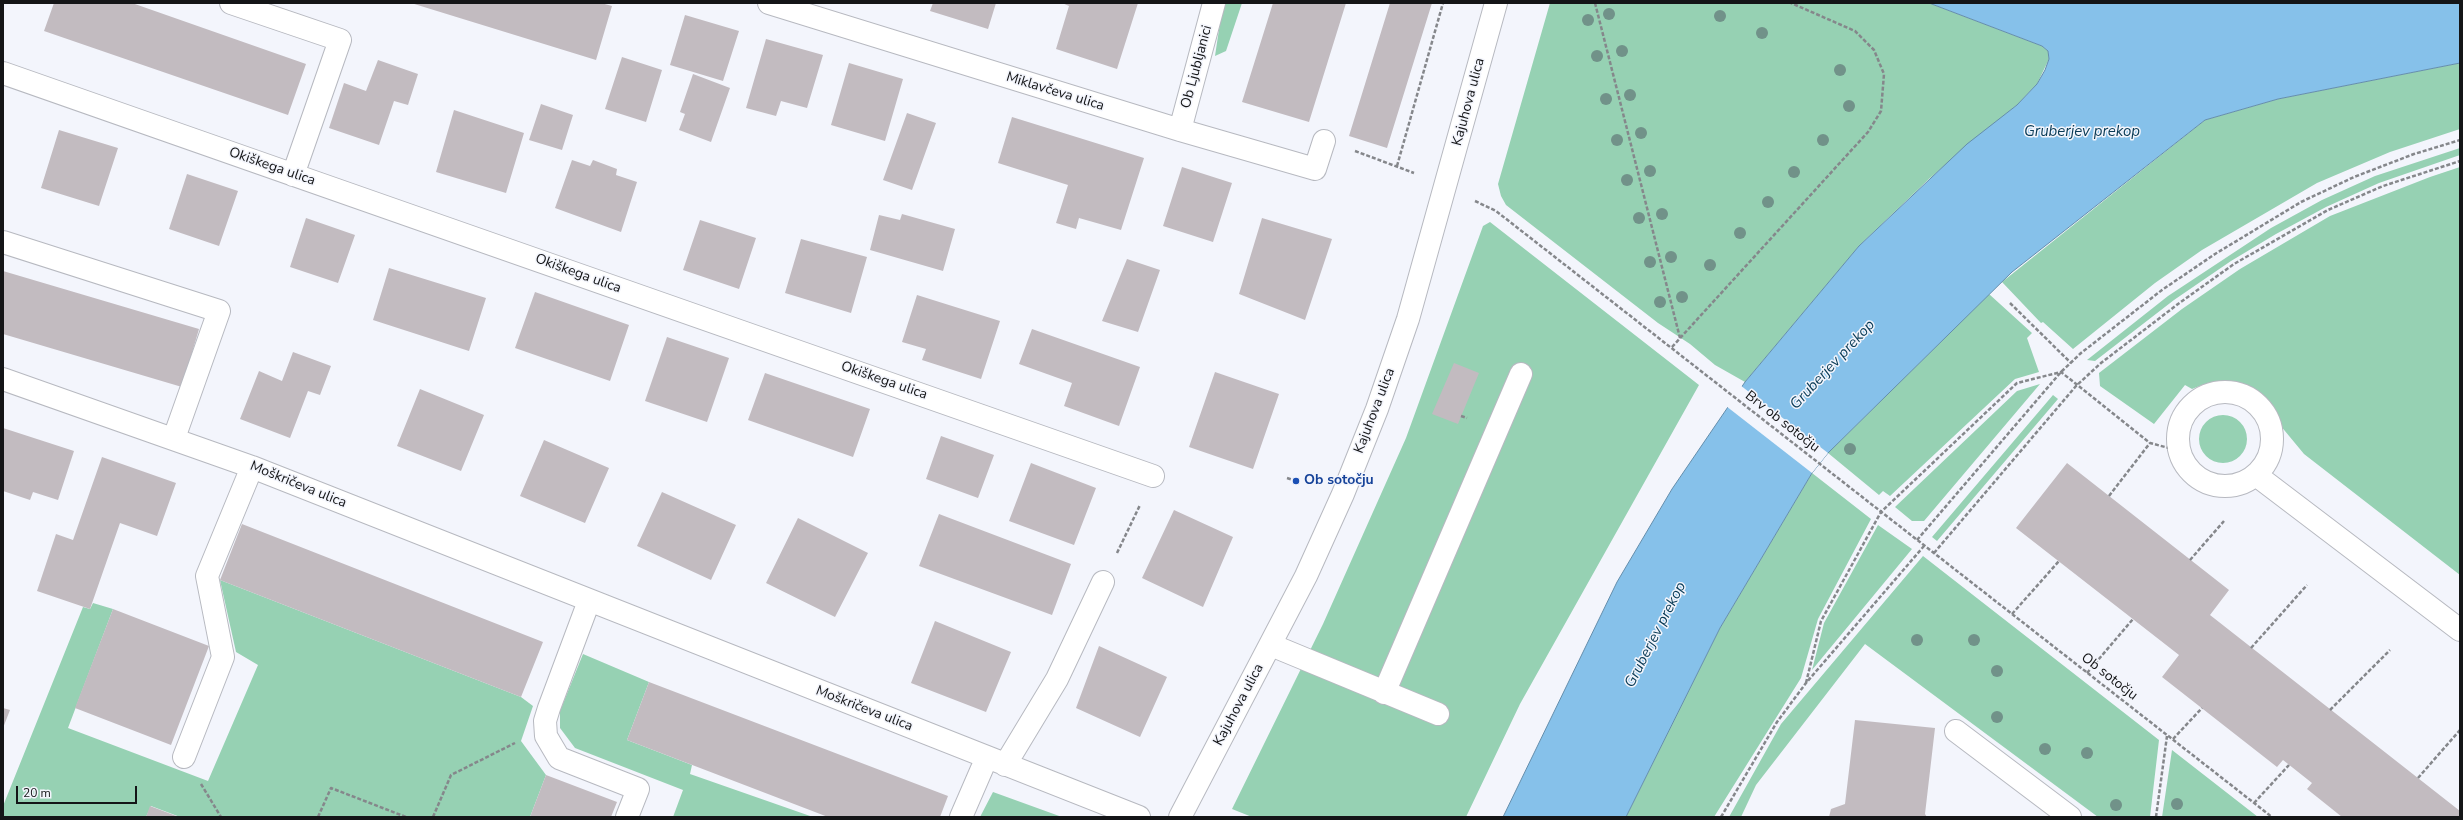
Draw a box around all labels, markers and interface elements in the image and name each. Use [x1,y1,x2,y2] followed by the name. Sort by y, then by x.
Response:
[1178,24,1216,110] street label: Ob Ljubljanici
[1449,56,1489,148] street label: Kajuhova ulica
[1004,69,1106,115] street label: Miklavčeva ulica
[2024,123,2140,141] water label: Gruberjev prekop
[227,144,317,190] street label: Okiškega ulica
[533,251,623,297] street label: Okiškega ulica
[1787,316,1879,414] water label: Gruberjev prekop
[839,358,929,404] street label: Okiškega ulica
[1351,366,1399,456] street label: Kajuhova ulica
[1741,388,1823,456] street label: Brv ob sotočju
[247,458,349,512] street label: Moškričeva ulica
[1304,473,1374,489] place label: Ob sotočju
[1291,476,1301,486] marker: Ob sotočju
[1622,579,1690,691] water label: Gruberjev prekop
[2077,650,2141,704] street label: Ob sotočju
[1210,661,1268,749] street label: Kajuhova ulica
[813,683,915,735] street label: Moškričeva ulica
[18,778,139,804] scale bar
[23,785,51,801] text: 20 m

